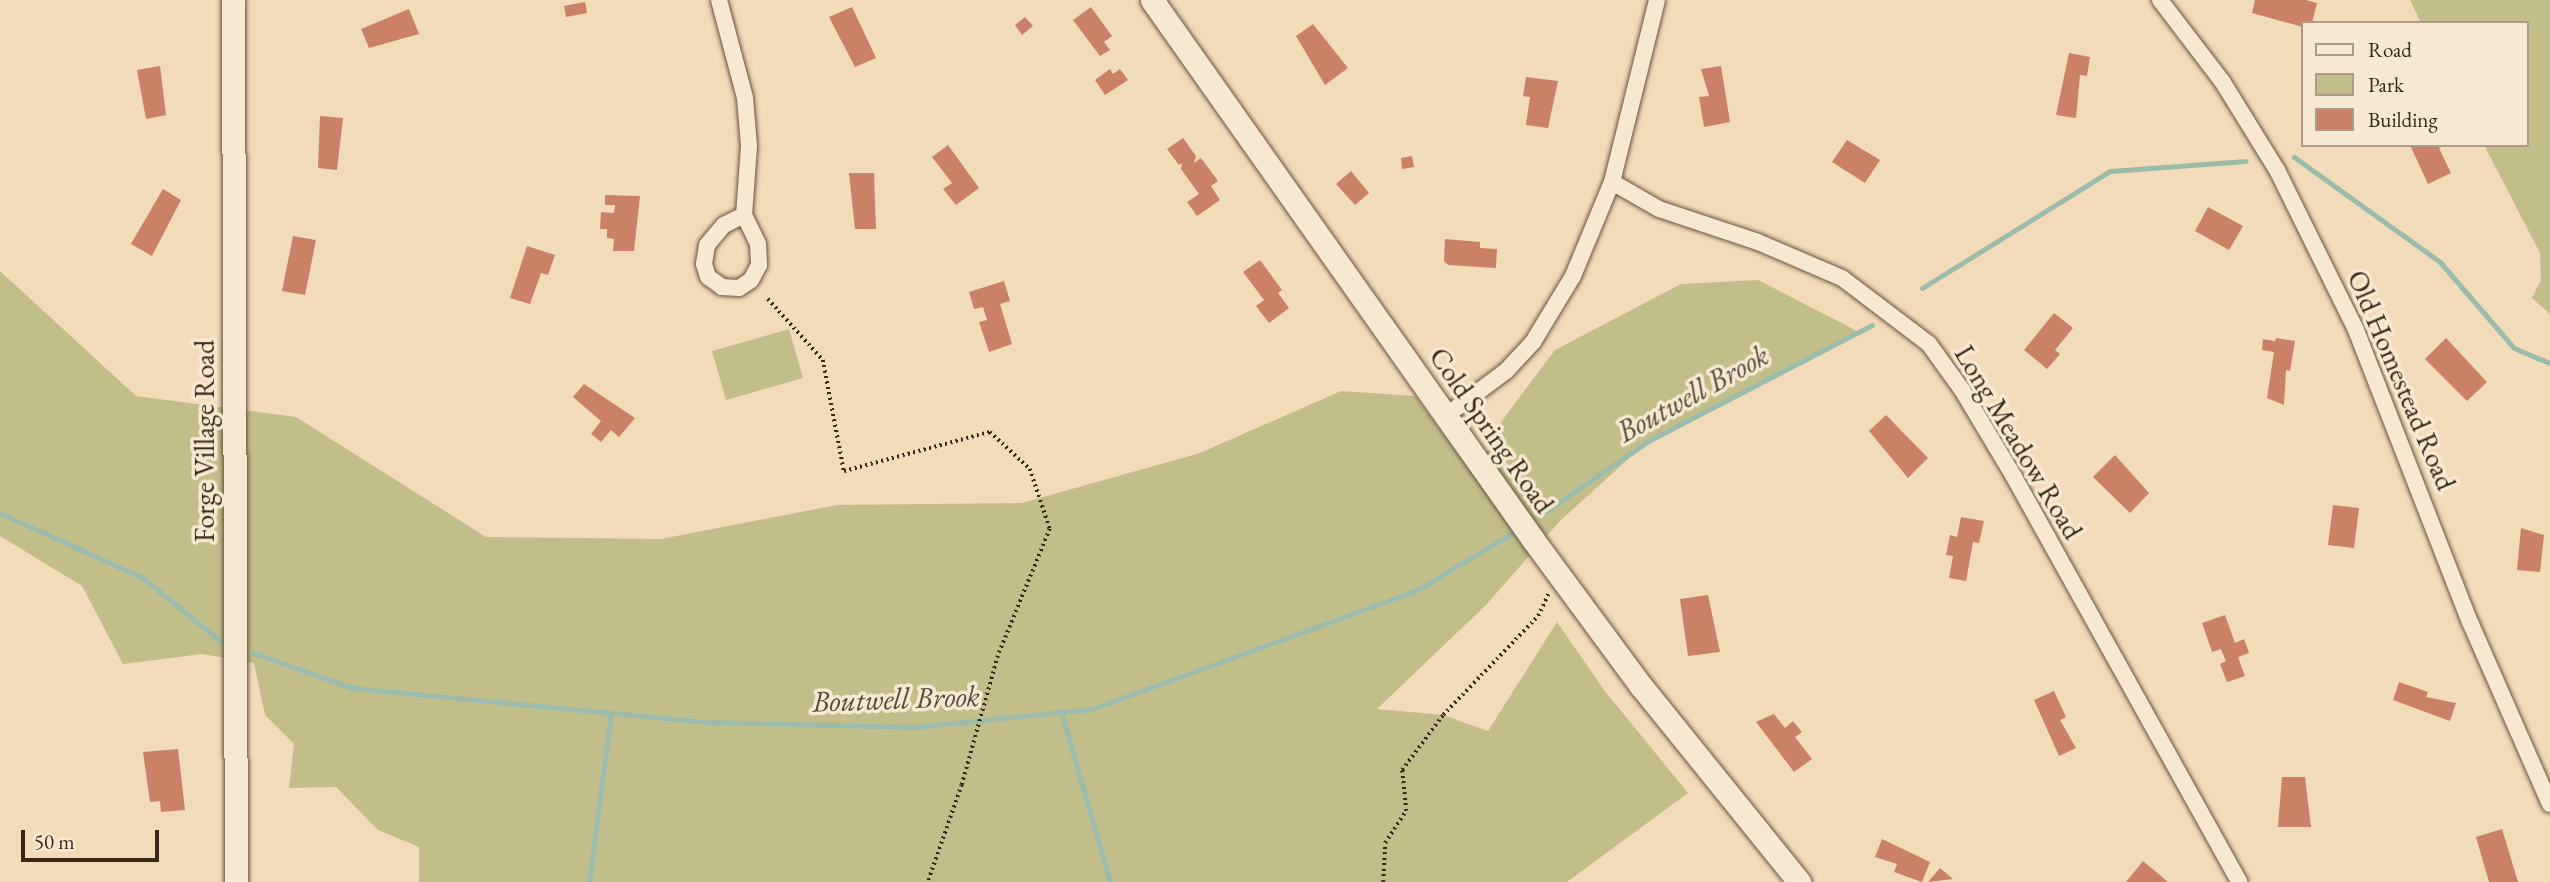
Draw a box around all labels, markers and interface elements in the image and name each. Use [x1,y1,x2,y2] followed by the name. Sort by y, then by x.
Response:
[2302,21,2529,147] legend
[2368,36,2412,63] text: Road
[2368,71,2404,98] text: Park
[2368,106,2438,133] text: Building
[2341,265,2463,495] street label: Old Homestead Road
[1611,338,1775,450] water label: Boutwell Brook
[1948,339,2090,545] street label: Long Meadow Road
[187,340,221,542] street label: Forge Village Road
[1422,341,1562,519] street label: Cold Spring Road
[811,678,981,720] water label: Boutwell Brook
[24,816,163,860] scale bar
[34,828,75,855] text: 50 m

